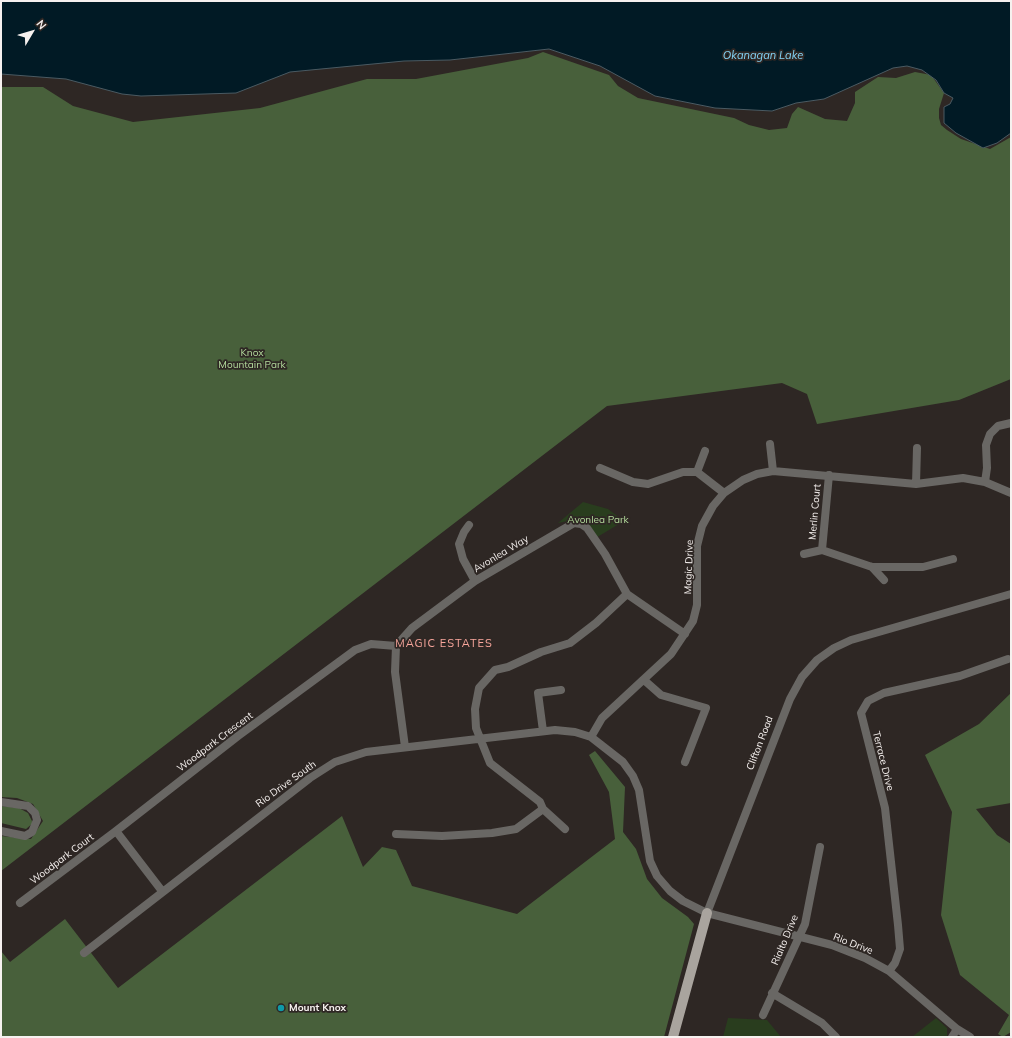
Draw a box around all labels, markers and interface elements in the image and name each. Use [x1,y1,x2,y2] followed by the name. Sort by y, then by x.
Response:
[12,12,52,52] north arrow
[33,17,50,32] text: N
[723,49,803,63] water label: Okanagan Lake
[218,347,286,370] park label: Knox Mountain Park
[807,483,823,541] street label: Merlin Court
[567,514,629,526] park label: Avonlea Park
[471,533,531,575] street label: Avonlea Way
[682,539,696,595] street label: Magic Drive
[395,637,493,651] district label: MAGIC ESTATES
[175,710,255,774] street label: Woodpark Crescent
[744,714,776,772] street label: Clifton Road
[870,730,896,792] street label: Terrace Drive
[254,758,318,810] street label: Rio Drive South
[28,831,96,887] street label: Woodpark Court
[769,913,801,967] street label: Rialto Drive
[831,931,875,957] street label: Rio Drive
[289,1002,346,1014] place label: Mount Knox
[276,1003,286,1013] marker: Mount Knox

